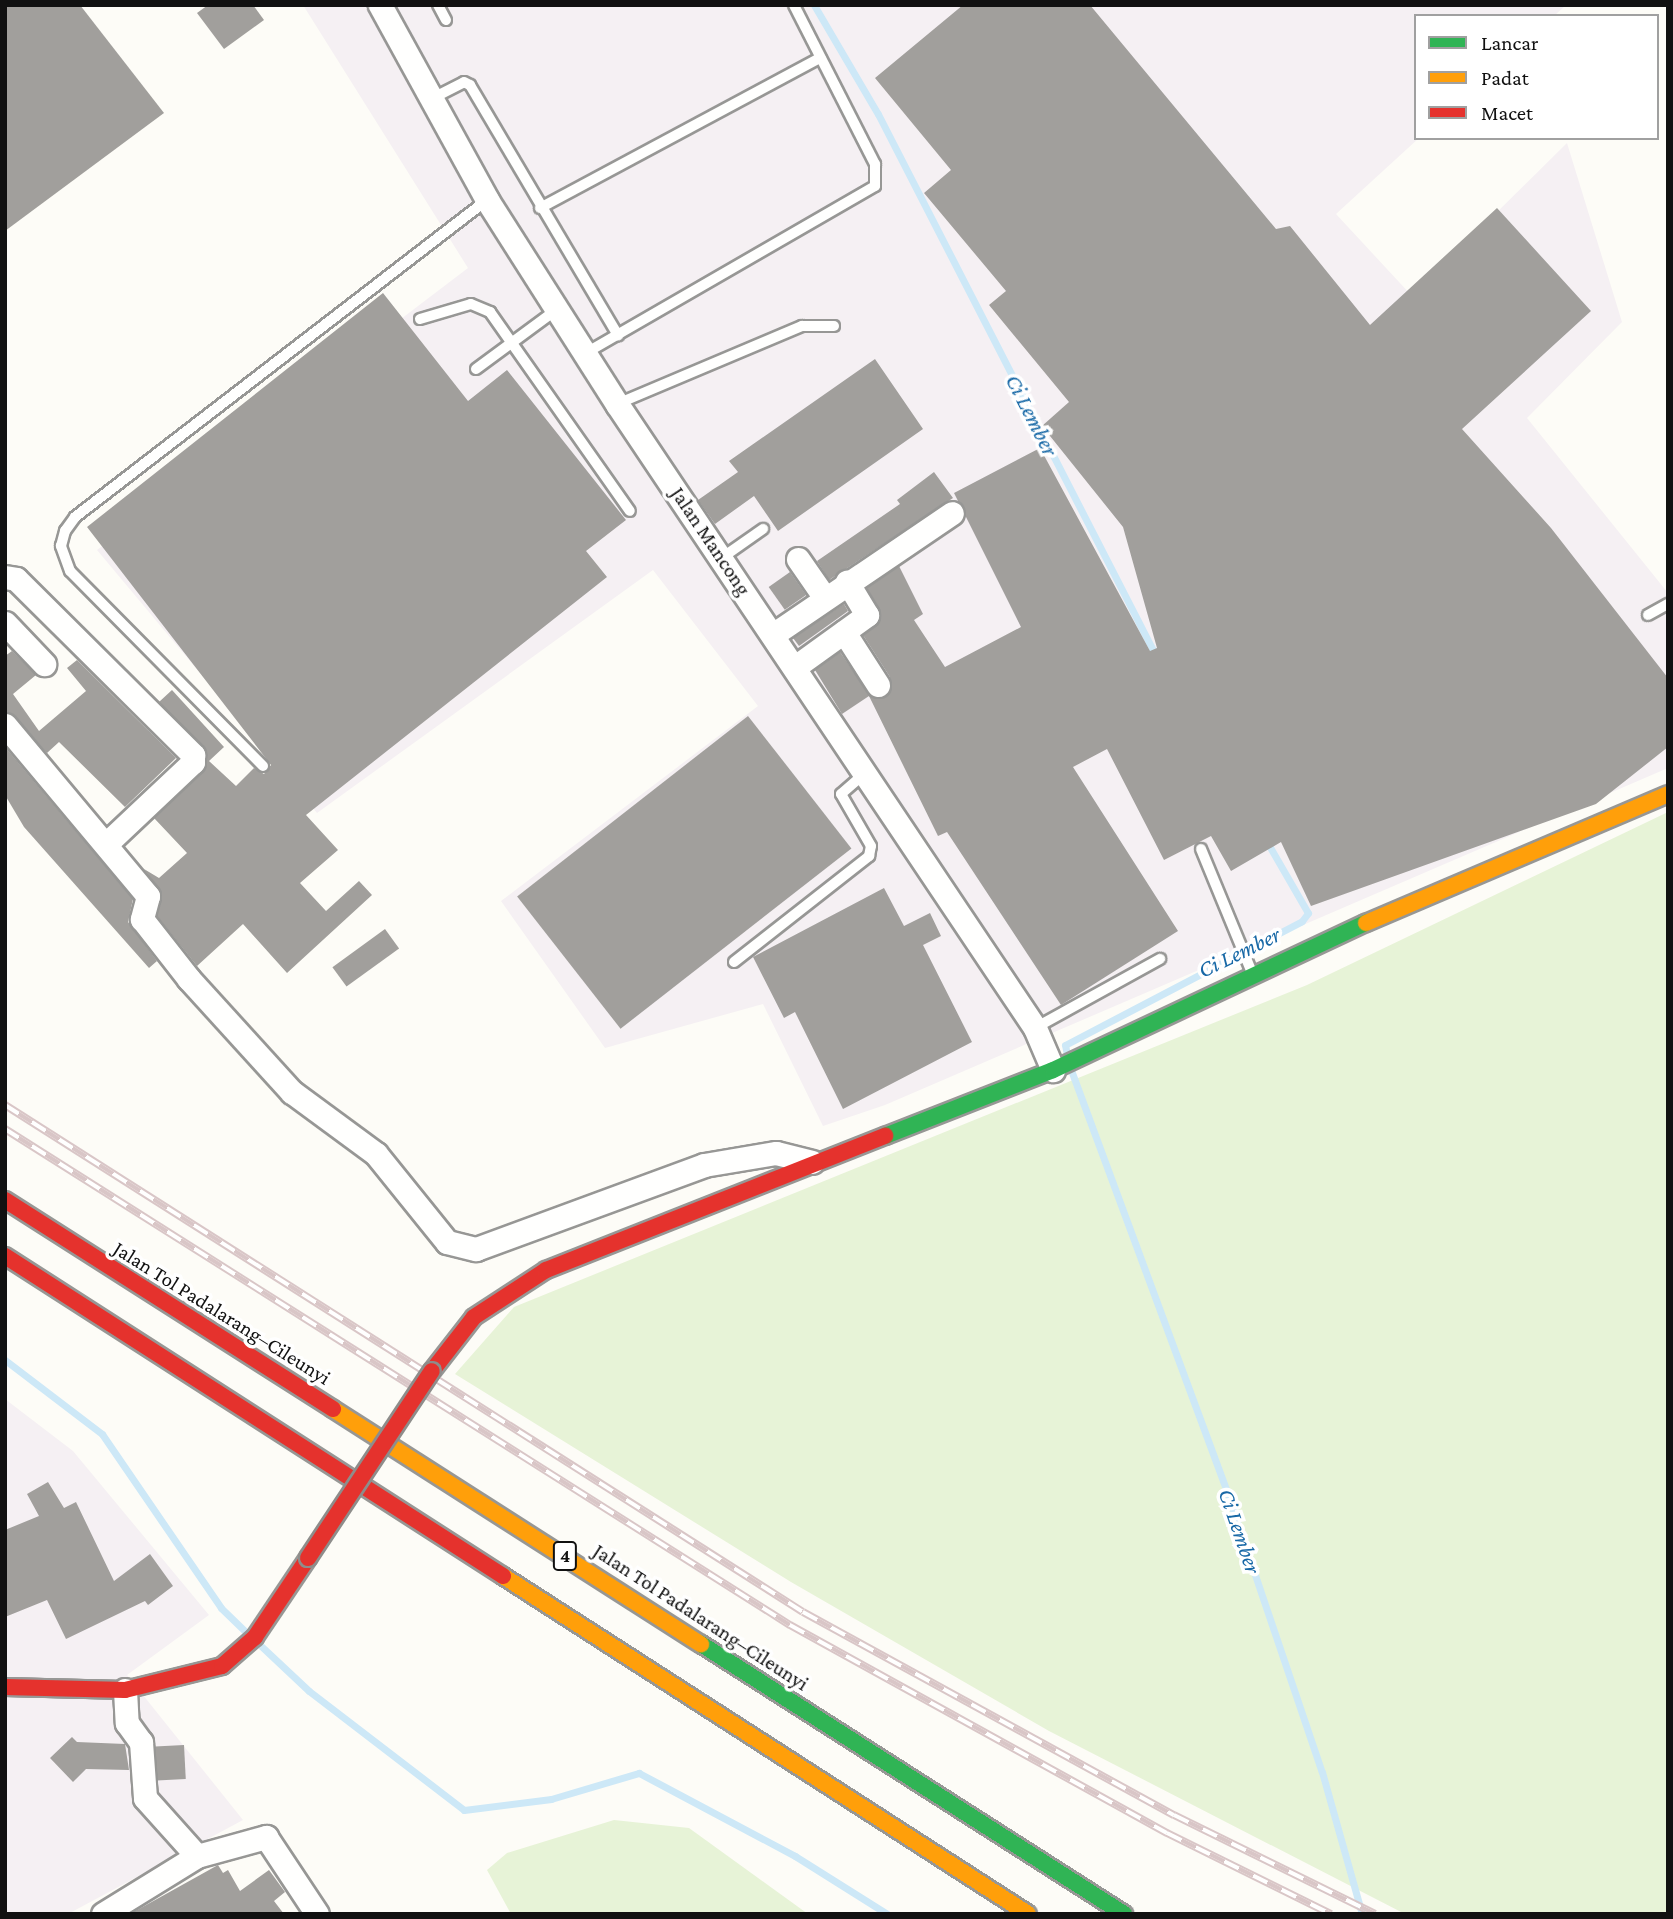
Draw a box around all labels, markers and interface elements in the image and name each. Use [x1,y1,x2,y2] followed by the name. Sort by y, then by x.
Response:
[1414,14,1659,140] legend
[1481,31,1538,55] text: Lancar
[1481,66,1529,90] text: Padat
[1481,101,1533,125] text: Macet
[1000,370,1064,460] water label: Ci Lember
[666,482,756,600] street label: Jalan Mancong
[1193,920,1285,984] water label: Ci Lember
[109,1236,335,1390] street label: Jalan Tol Padalarang–Cileunyi
[1213,1485,1267,1577] water label: Ci Lember
[589,1538,813,1696] street label: Jalan Tol Padalarang–Cileunyi
[553,1540,577,1572] road number: 4

